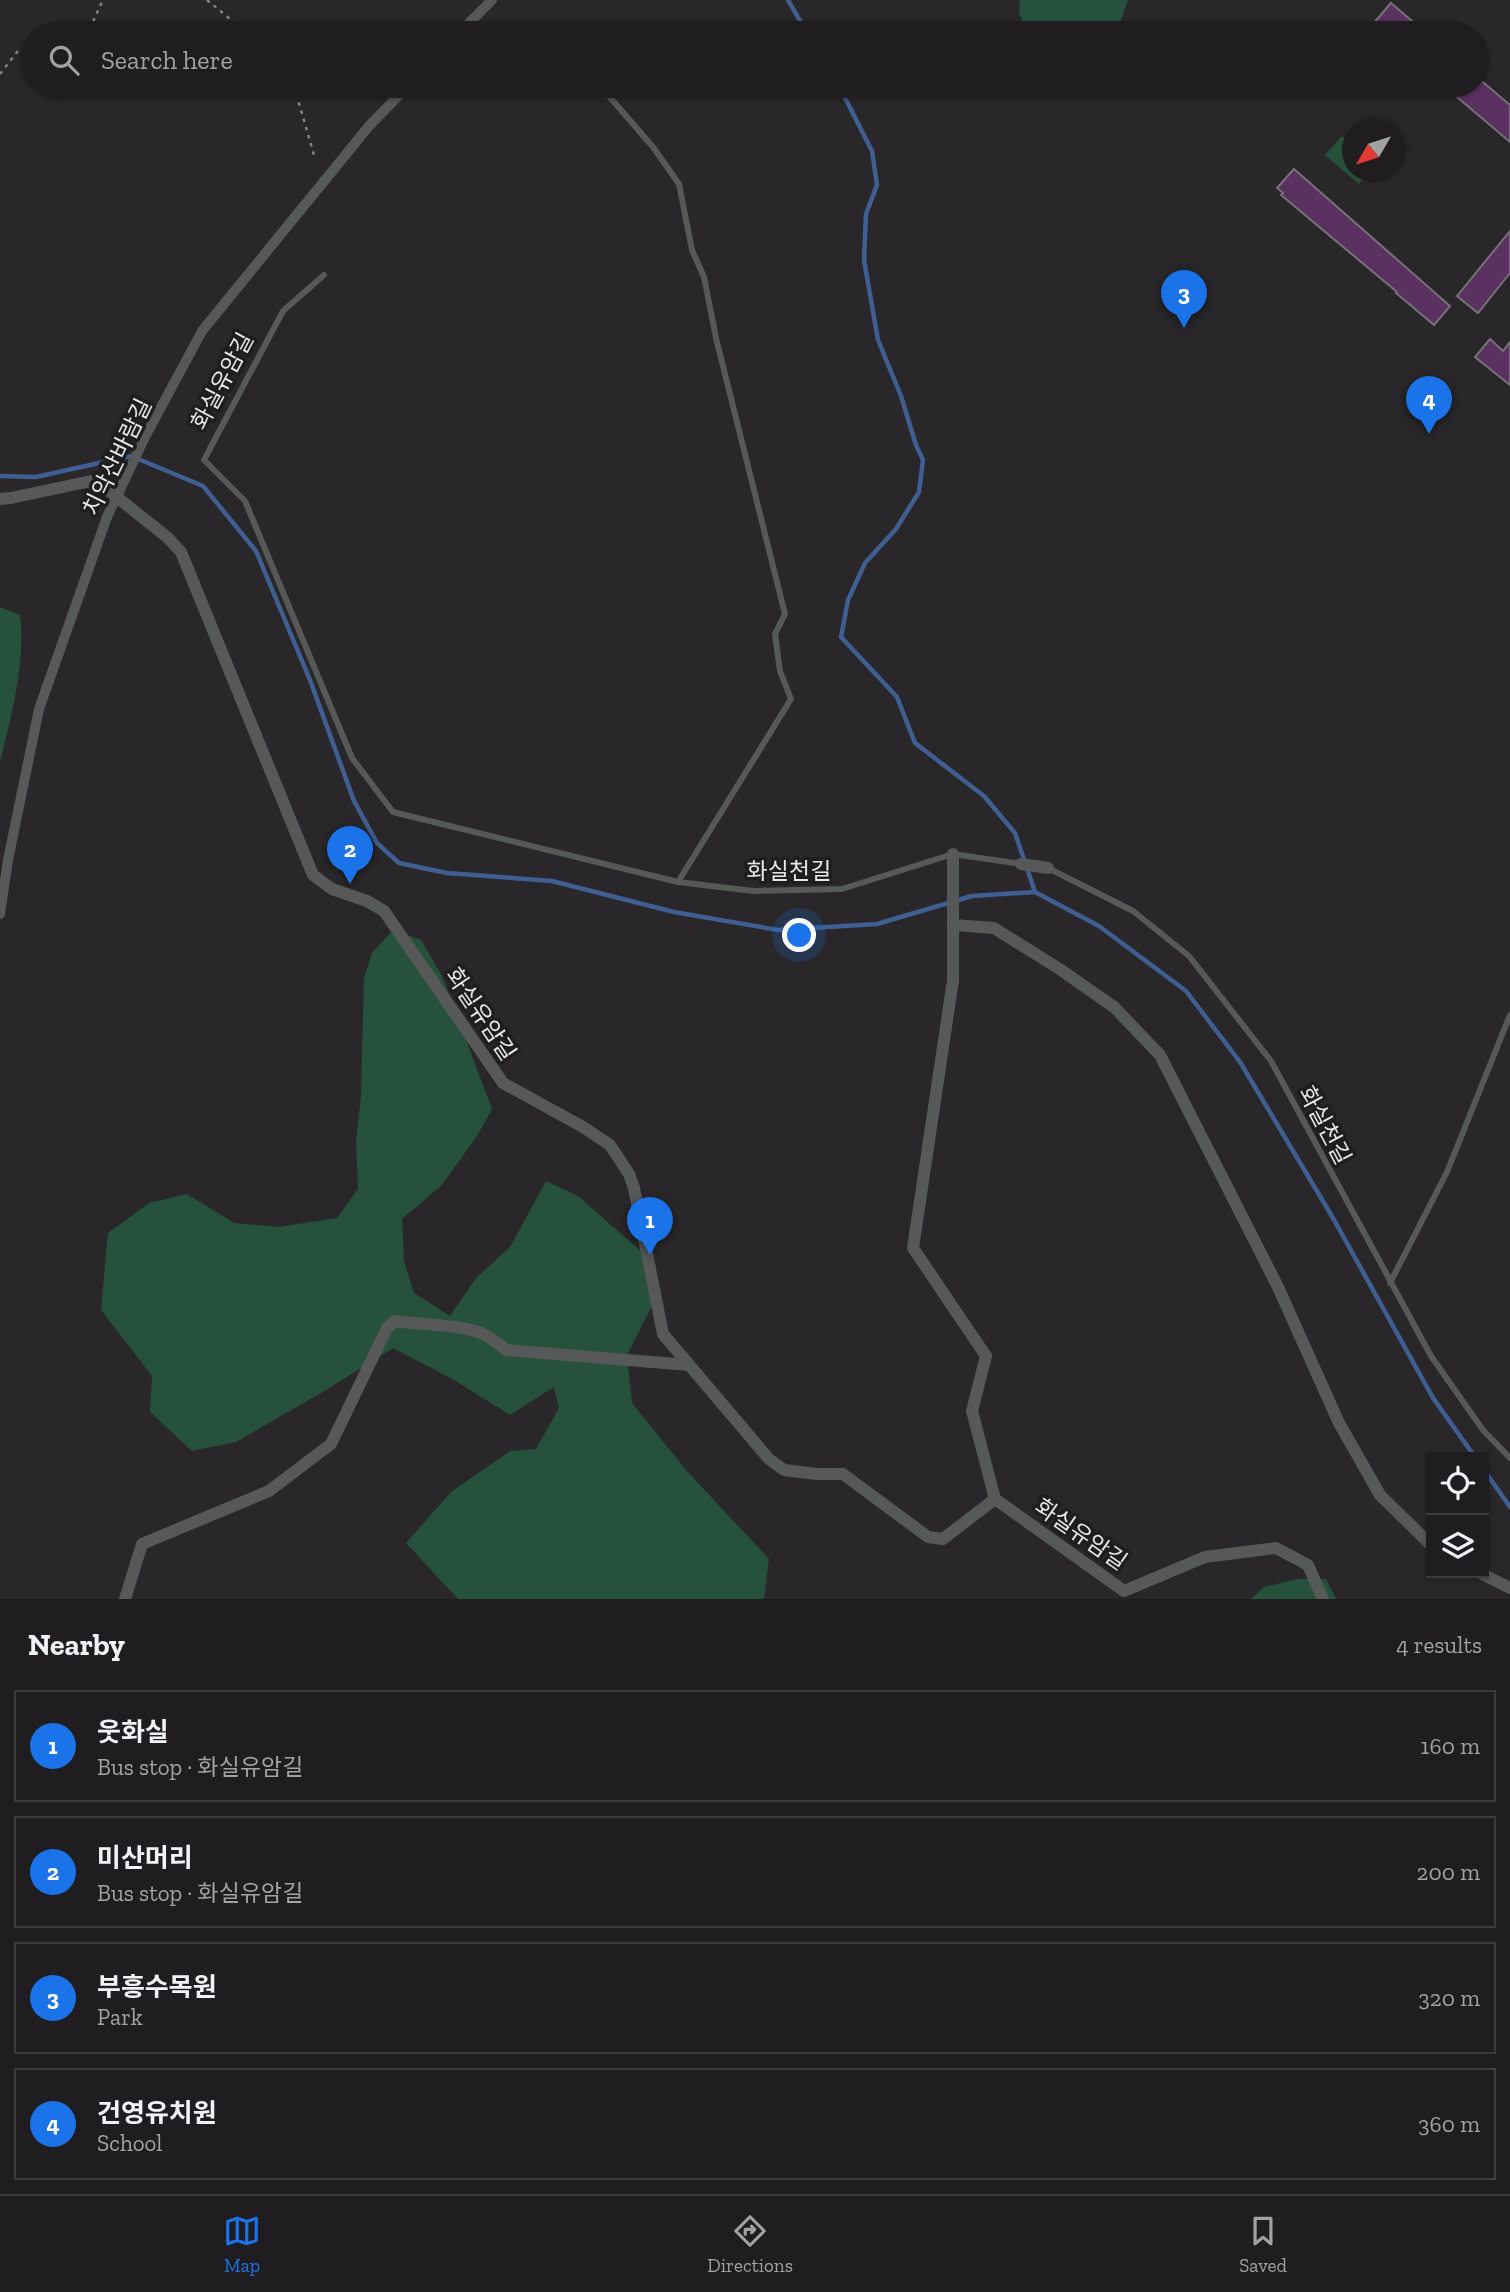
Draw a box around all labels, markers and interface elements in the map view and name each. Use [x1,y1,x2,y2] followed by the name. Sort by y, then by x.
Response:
[21,21,1489,98] search box
[45,41,83,79] icon: search
[101,44,233,76] text: Search here
[1342,119,1405,182] north arrow
[1161,270,1207,328] pin: 3
[185,328,259,434] street label: 화실유암길
[1406,376,1452,434] pin: 4
[77,394,157,520] street label: 치악산바람길
[327,826,373,884] pin: 2
[747,857,831,885] street label: 화실천길
[782,918,816,952] your location
[440,962,522,1066] street label: 화실유암길
[1293,1081,1357,1169] street label: 화실천길
[627,1197,673,1255] pin: 1
[1426,1452,1489,1578] map controls
[1426,1452,1489,1515] button: locate
[1030,1492,1132,1576] street label: 화실유암길
[1426,1515,1489,1578] button: layers
[28,1627,125,1663] text: Nearby
[1396,1631,1482,1659] text: 4 results
[97,1716,169,1748] text: 웃화실
[48,1732,58,1760] text: 1
[1421,1732,1480,1760] text: 160 m
[97,1753,303,1781] text: Bus stop · 화실유암길
[97,1842,193,1874] text: 미산머리
[47,1858,59,1886] text: 2
[1417,1858,1480,1886] text: 200 m
[97,1879,303,1907] text: Bus stop · 화실유암길
[97,1971,217,2003] text: 부흥수목원
[47,1984,59,2012] text: 3
[1419,1984,1480,2012] text: 320 m
[97,2003,143,2031] text: Park
[97,2097,217,2129] text: 건영유치원
[46,2110,60,2138] text: 4
[1418,2110,1480,2138] text: 360 m
[97,2129,162,2157] text: School
[223,2212,261,2277] tab: Map
[707,2212,793,2277] tab: Directions
[1239,2212,1287,2277] tab: Saved

